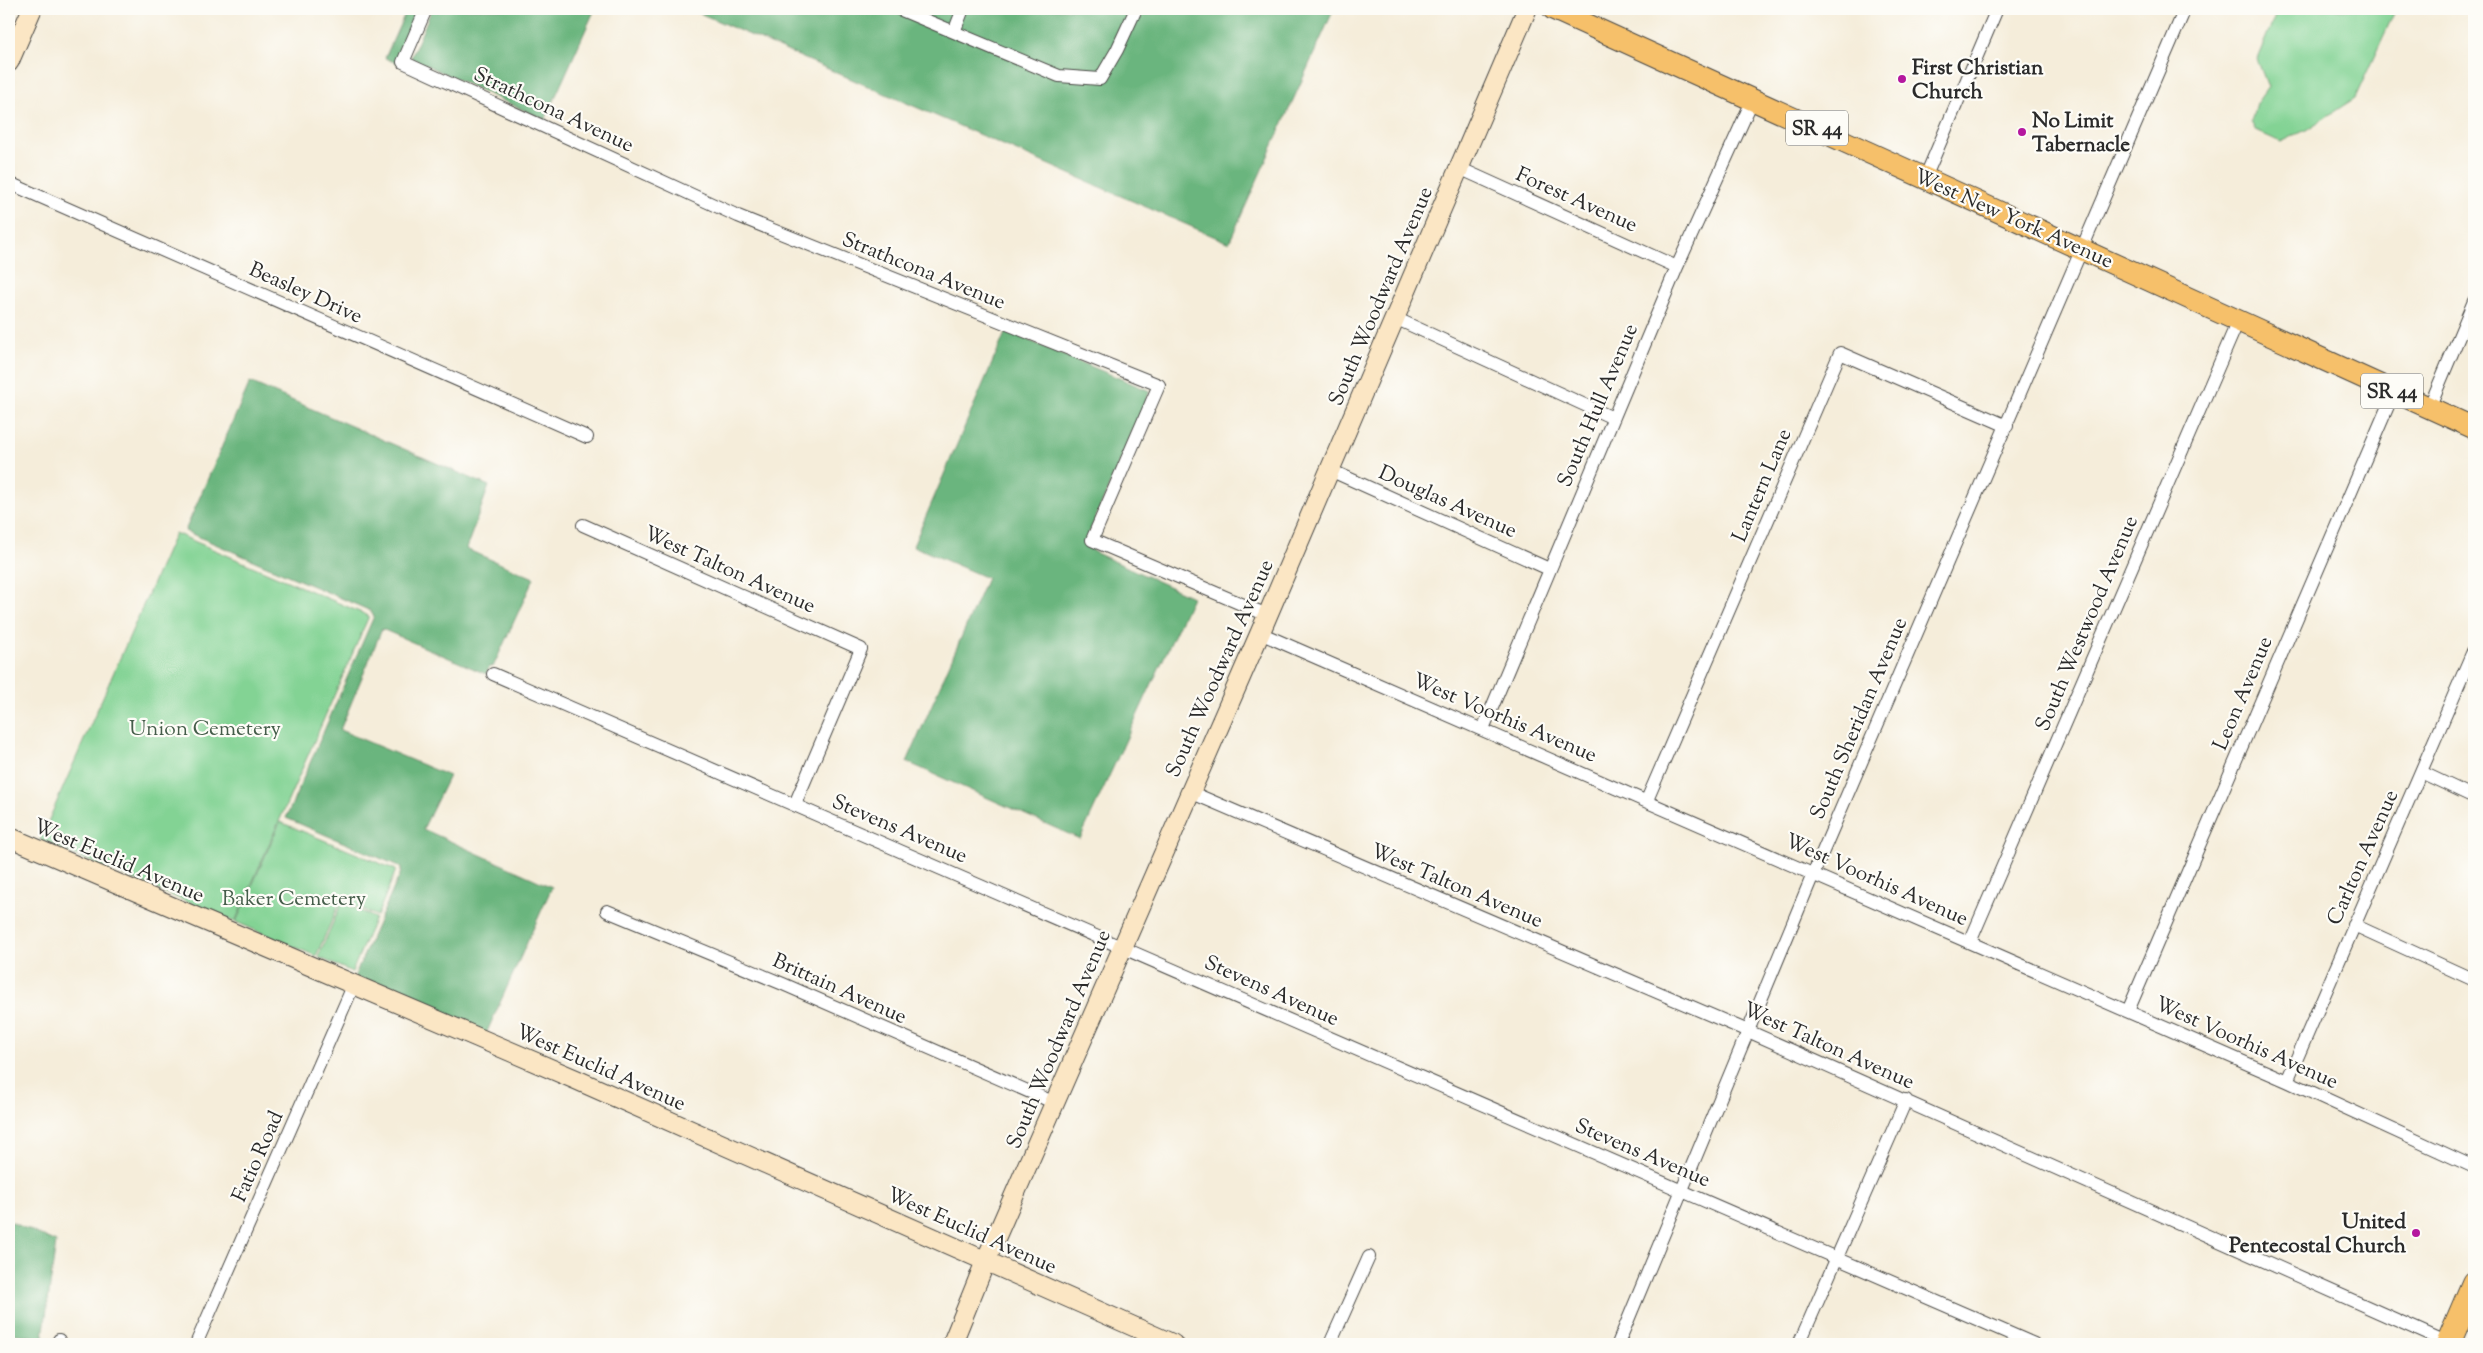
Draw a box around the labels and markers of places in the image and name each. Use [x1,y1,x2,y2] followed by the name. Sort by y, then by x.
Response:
[1912,54,2044,108] place label: First Christian Church
[1896,73,1908,85] marker: First Christian Church
[2032,107,2130,161] place label: No Limit Tabernacle
[2016,126,2028,138] marker: No Limit Tabernacle
[2229,1208,2407,1262] place label: United Pentecostal Church
[2410,1227,2422,1239] marker: United Pentecostal Church

